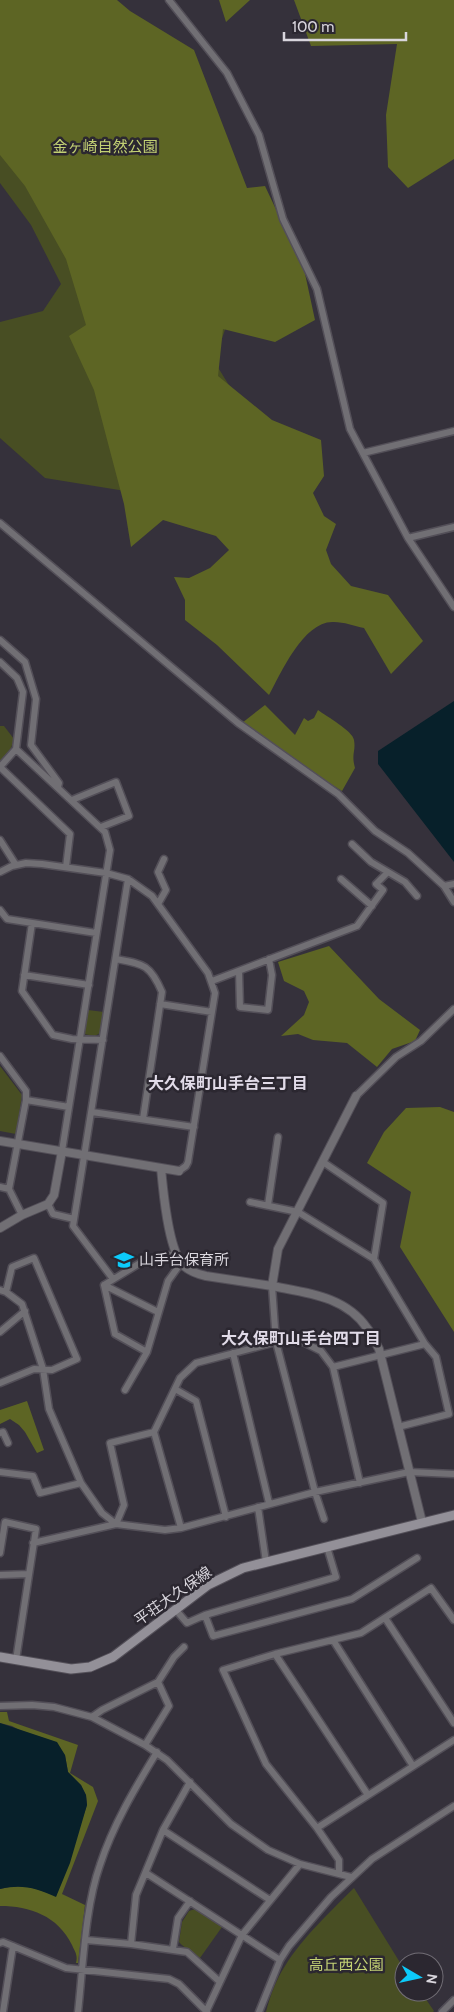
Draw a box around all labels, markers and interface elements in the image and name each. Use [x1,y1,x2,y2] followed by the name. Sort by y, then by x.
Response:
[284,10,406,42] scale bar
[292,18,334,36] text: 100 m
[52,138,158,156] park label: 金ヶ崎自然公園
[148,1074,308,1093] district label: 大久保町山手台三丁目
[113,1249,135,1271] school or university icon: 山手台保育所
[139,1251,229,1269] place label: 山手台保育所
[221,1329,381,1348] district label: 大久保町山手台四丁目
[131,1563,215,1629] street label: 平荘大久保線
[394,1952,444,2002] north arrow
[308,1956,384,1974] park label: 高丘西公園
[422,1973,442,1985] text: N

